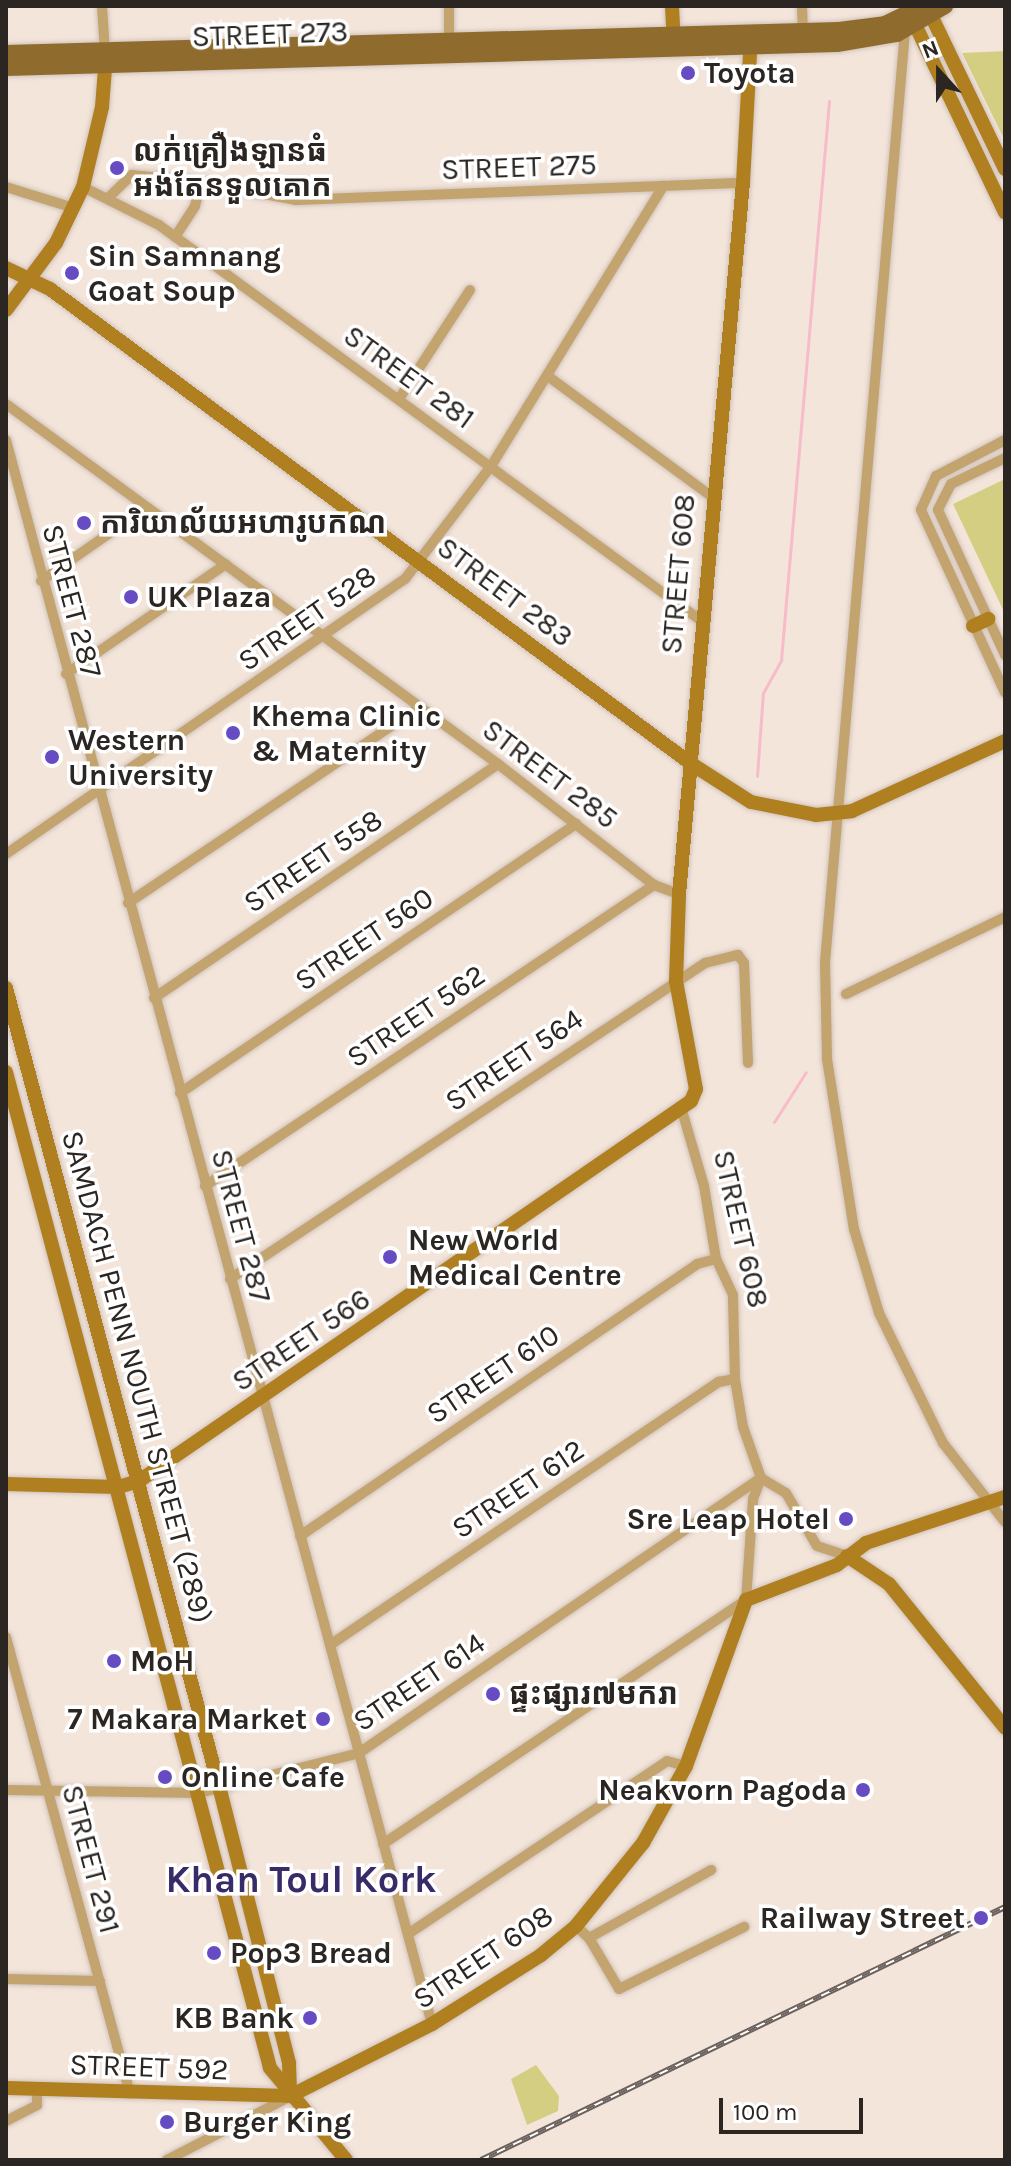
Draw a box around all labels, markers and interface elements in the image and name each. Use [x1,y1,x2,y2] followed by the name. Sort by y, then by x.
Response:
[191,13,349,55] street label: STREET 273
[899,32,979,112] north arrow
[918,35,942,65] text: N
[704,55,796,91] place label: Toyota
[679,64,697,82] marker: Toyota
[133,133,332,204] place label: លក់គ្រឿងឡានធំ អង់តែនទួលគោក
[441,146,597,188] street label: STREET 275
[108,159,126,177] marker: លក់គ្រឿងឡានធំ អង់តែនទួលគោក
[88,238,281,308] place label: Sin Samnang Goat Soup
[63,264,81,282] marker: Sin Samnang Goat Soup
[336,317,482,437] street label: STREET 281
[653,492,703,656] street label: STREET 608
[100,505,386,541] place label: ការិយាល័យអហារូបកណ
[75,514,93,532] marker: ការិយាល័យអហារូបកណ
[34,520,110,682] street label: STREET 287
[430,529,580,655] street label: STREET 283
[231,557,383,679] street label: STREET 528
[147,579,271,615] place label: UK Plaza
[122,588,140,606] marker: UK Plaza
[251,698,441,768] place label: Khema Clinic & Maternity
[475,711,625,837] street label: STREET 285
[68,722,213,792] place label: Western University
[222,722,244,744] marker: Khema Clinic & Maternity
[43,748,61,766] marker: Western University
[237,801,389,921] street label: STREET 558
[288,880,440,998] street label: STREET 560
[340,957,492,1075] street label: STREET 562
[438,1001,590,1119] street label: STREET 564
[54,1127,220,1627] street label: SAMDACH PENN NOUTH STREET (289)
[203,1145,279,1307] street label: STREET 287
[705,1147,777,1311] street label: STREET 608
[408,1222,622,1292] place label: New World Medical Centre
[379,1246,401,1268] marker: New World Medical Centre
[225,1281,377,1399] street label: STREET 566
[420,1317,566,1431] street label: STREET 610
[445,1432,591,1546] street label: STREET 612
[626,1501,830,1537] place label: Sre Leap Hotel
[837,1510,855,1528] marker: Sre Leap Hotel
[346,1625,492,1739] street label: STREET 614
[130,1643,194,1679] place label: MoH
[105,1652,123,1670] marker: MoH
[509,1676,678,1712] place label: ផ្ទះផ្សារ៧មករា
[484,1685,502,1703] marker: ផ្ទះផ្សារ៧មករា
[67,1701,307,1737] place label: 7 Makara Market
[314,1710,332,1728] marker: 7 Makara Market
[181,1759,345,1795] place label: Online Cafe
[156,1768,174,1786] marker: Online Cafe
[598,1772,847,1808] place label: Neakvorn Pagoda
[54,1781,128,1937] street label: STREET 291
[854,1781,872,1799] marker: Neakvorn Pagoda
[165,1857,437,1903] district label: Khan Toul Kork
[406,1897,560,2017] street label: STREET 608
[760,1900,965,1936] place label: Railway Street
[972,1909,990,1927] marker: Railway Street
[230,1935,392,1971] place label: Pop3 Bread
[205,1944,223,1962] marker: Pop3 Bread
[174,2000,294,2036] place label: KB Bank
[301,2009,319,2027] marker: KB Bank
[69,2046,229,2088] street label: STREET 592
[723,2082,867,2132] scale bar
[733,2098,798,2126] text: 100 m
[183,2104,351,2140] place label: Burger King
[158,2113,176,2131] marker: Burger King

